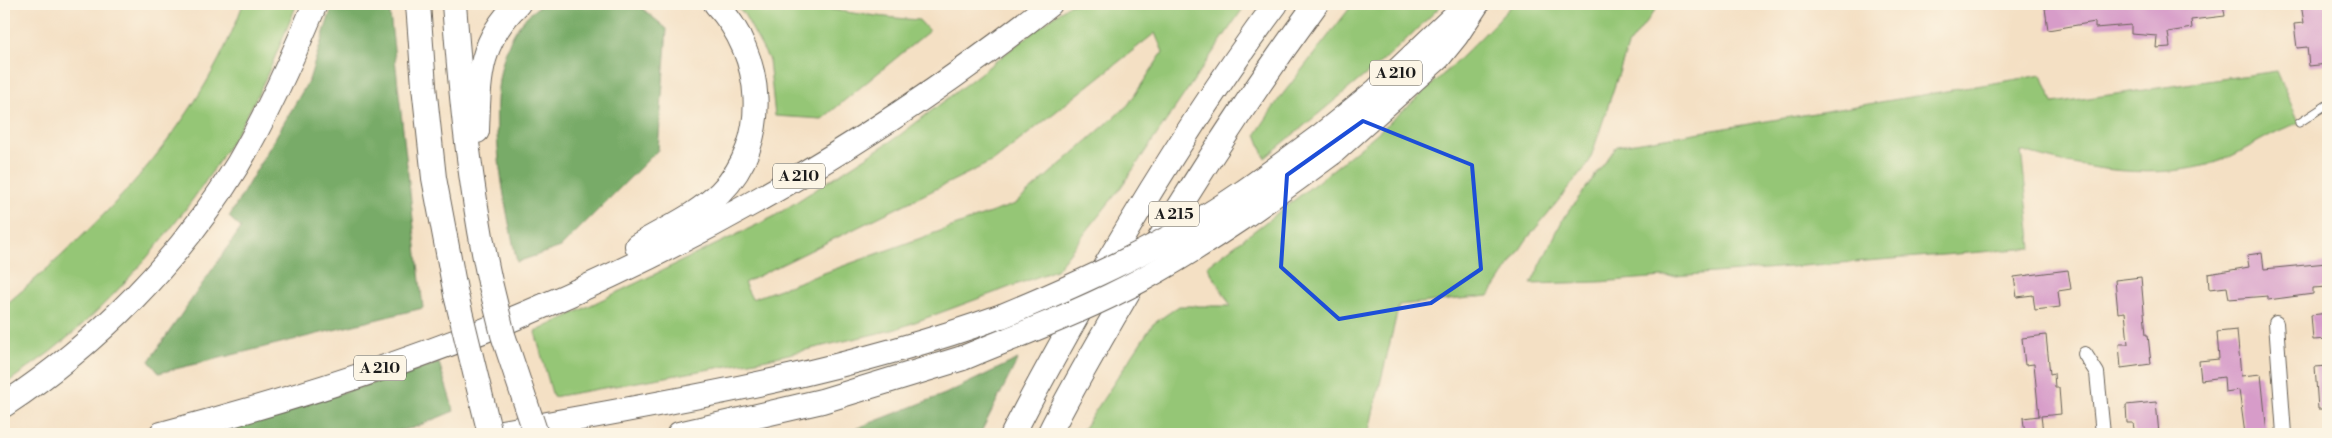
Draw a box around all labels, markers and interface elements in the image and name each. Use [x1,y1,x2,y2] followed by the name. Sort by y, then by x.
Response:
[1370,60,1422,86] road number: A 210
[773,164,825,188] road number: A 210
[1149,202,1199,226] road number: A 215
[354,356,406,380] road number: A 210

